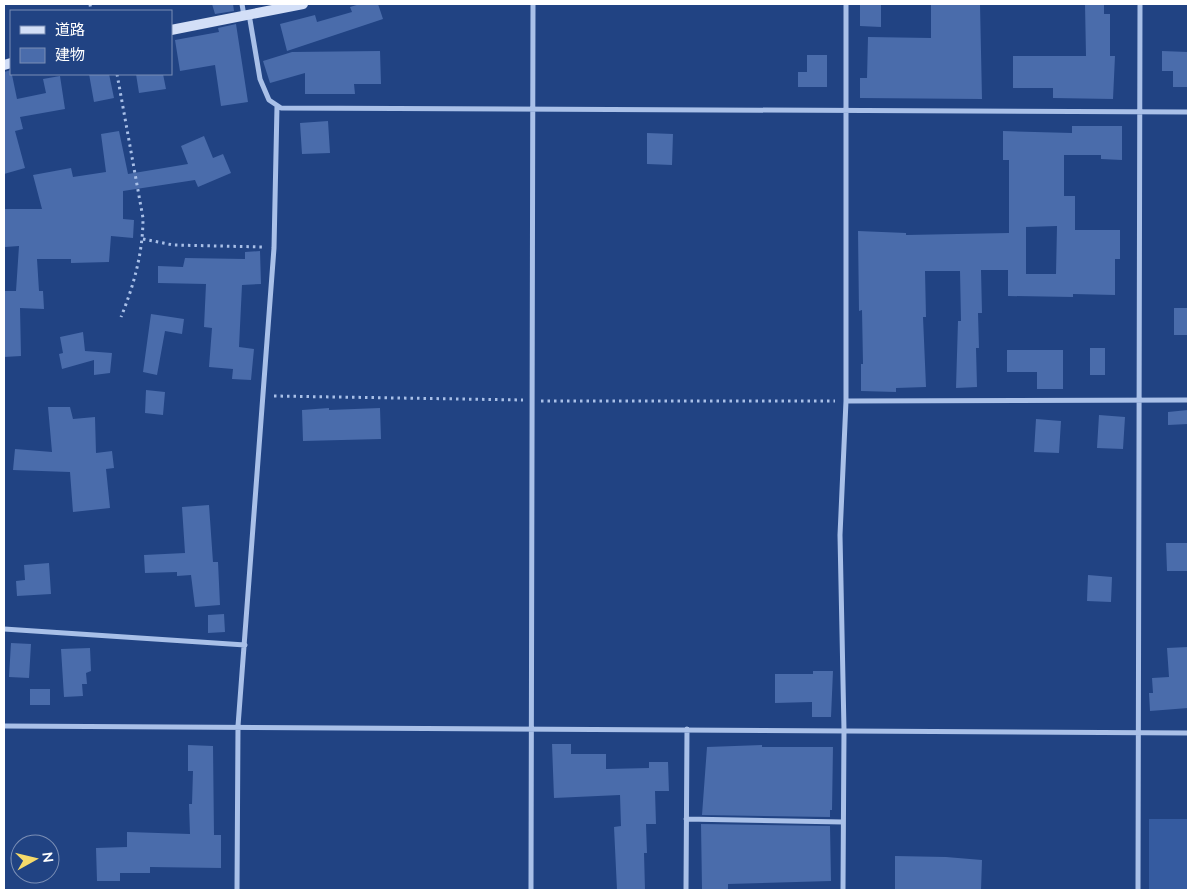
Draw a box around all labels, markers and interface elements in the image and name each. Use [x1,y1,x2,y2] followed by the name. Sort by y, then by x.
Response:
[10,10,172,75] legend
[55,20,85,40] text: 道路
[55,45,85,65] text: 建物
[10,834,60,884] north arrow
[37,851,58,864] text: N

